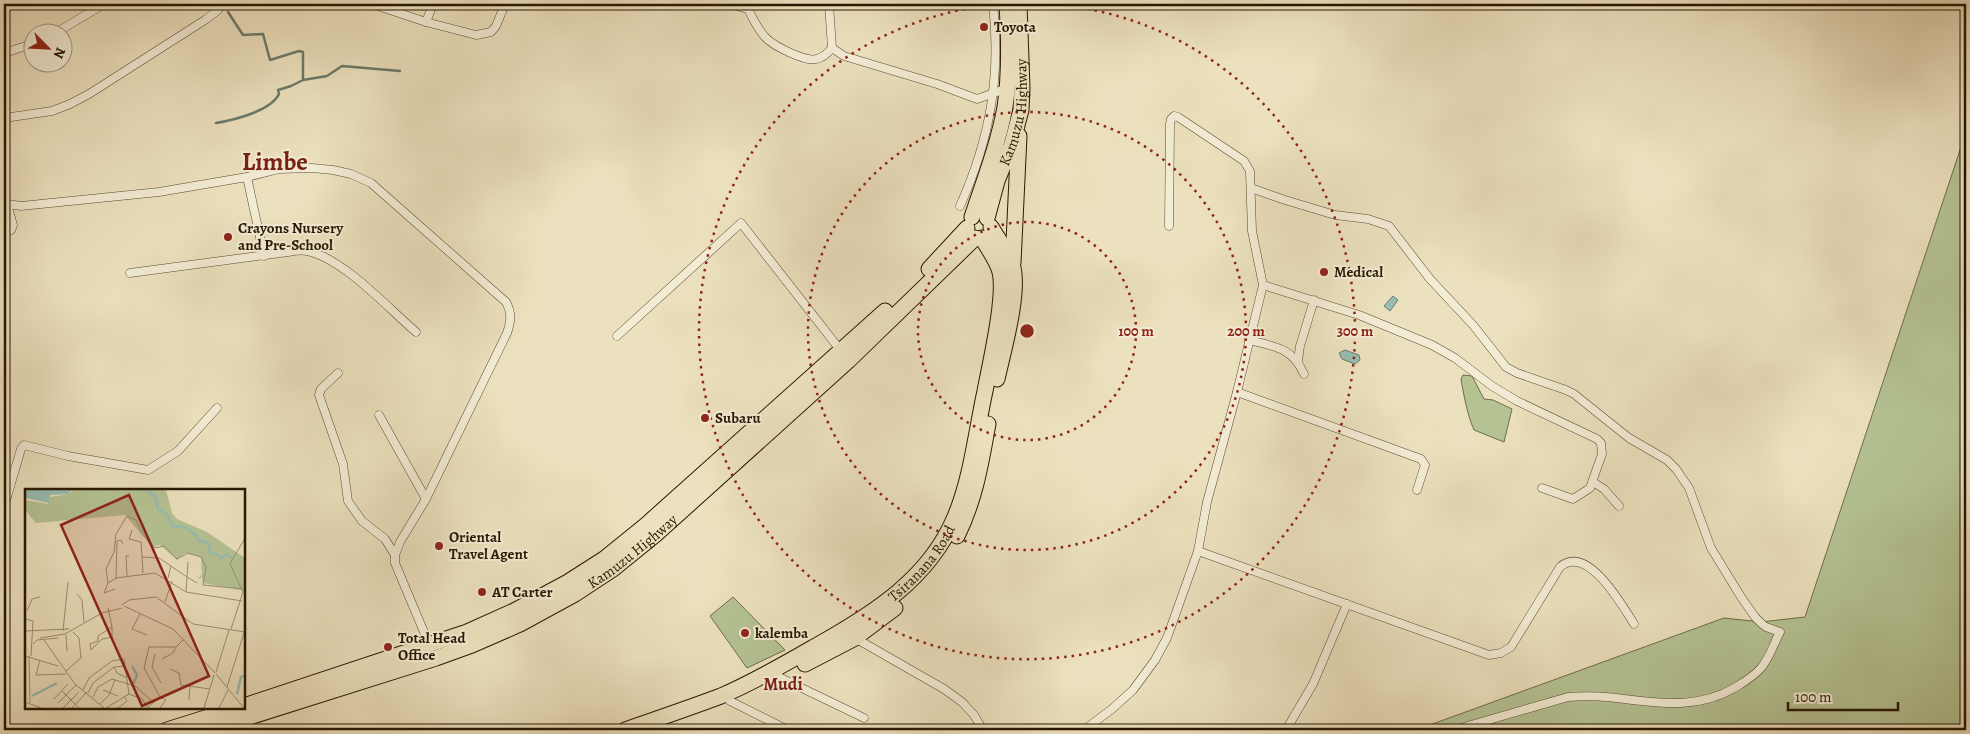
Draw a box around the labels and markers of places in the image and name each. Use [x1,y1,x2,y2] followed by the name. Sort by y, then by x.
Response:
[994,17,1037,37] place label: Toyota
[978,21,990,33] marker: Toyota
[238,218,344,255] place label: Crayons Nursery and Pre-School
[222,231,234,243] marker: Crayons Nursery and Pre-School
[1334,262,1383,282] place label: Medical
[1318,266,1330,278] marker: Medical
[1018,322,1036,340] centre of rings
[715,408,761,428] place label: Subaru
[699,412,711,424] marker: Subaru
[449,527,528,564] place label: Oriental Travel Agent
[433,540,445,552] marker: Oriental Travel Agent
[491,582,553,602] place label: AT Carter
[476,586,488,598] marker: AT Carter
[755,623,809,643] place label: kalemba
[739,627,751,639] marker: kalemba
[398,628,466,665] place label: Total Head Office
[382,641,394,653] marker: Total Head Office

